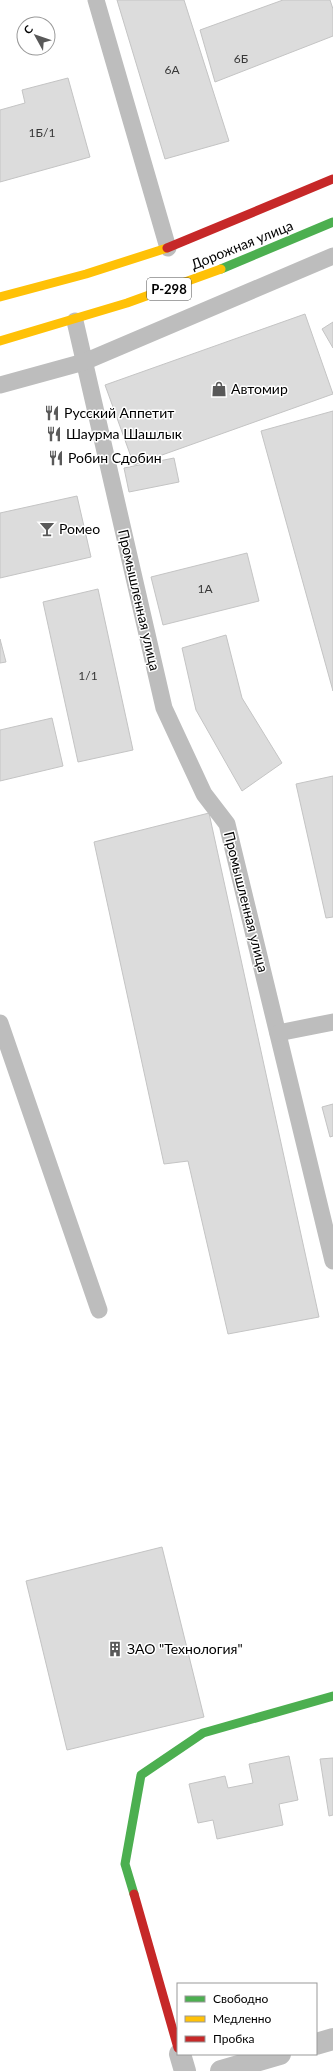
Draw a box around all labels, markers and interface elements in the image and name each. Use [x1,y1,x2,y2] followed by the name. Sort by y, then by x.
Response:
[16,16,56,56] north arrow
[21,22,36,36] text: С
[234,51,248,66] house number: 6Б
[164,62,180,77] house number: 6А
[29,125,55,140] house number: 1Б/1
[188,216,295,273] street label: Дорожная улица
[147,278,191,300] road number: Р-298
[210,380,228,398] shop icon: Автомир
[231,380,288,397] place label: Автомир
[43,404,61,422] restaurant icon: Русский Аппетит
[64,404,174,421] place label: Русский Аппетит
[45,425,63,443] restaurant icon: Шаурма Шашлык
[66,425,183,442] place label: Шаурма Шашлык
[47,449,65,467] restaurant icon: Робин Сдобин
[68,449,162,466] place label: Робин Сдобин
[38,520,56,538] bar icon: Ромео
[59,520,100,537] place label: Ромео
[115,528,164,672] street label: Промышленная улица
[197,581,213,596] house number: 1А
[78,668,98,683] house number: 1/1
[221,830,272,974] street label: Промышленная улица
[106,1640,124,1658] building icon: ЗАО "Технология"
[127,1640,243,1657] place label: ЗАО "Технология"
[177,1983,317,2055] legend
[213,1991,269,2006] text: Свободно
[213,2011,272,2026] text: Медленно
[213,2031,254,2046] text: Пробка

